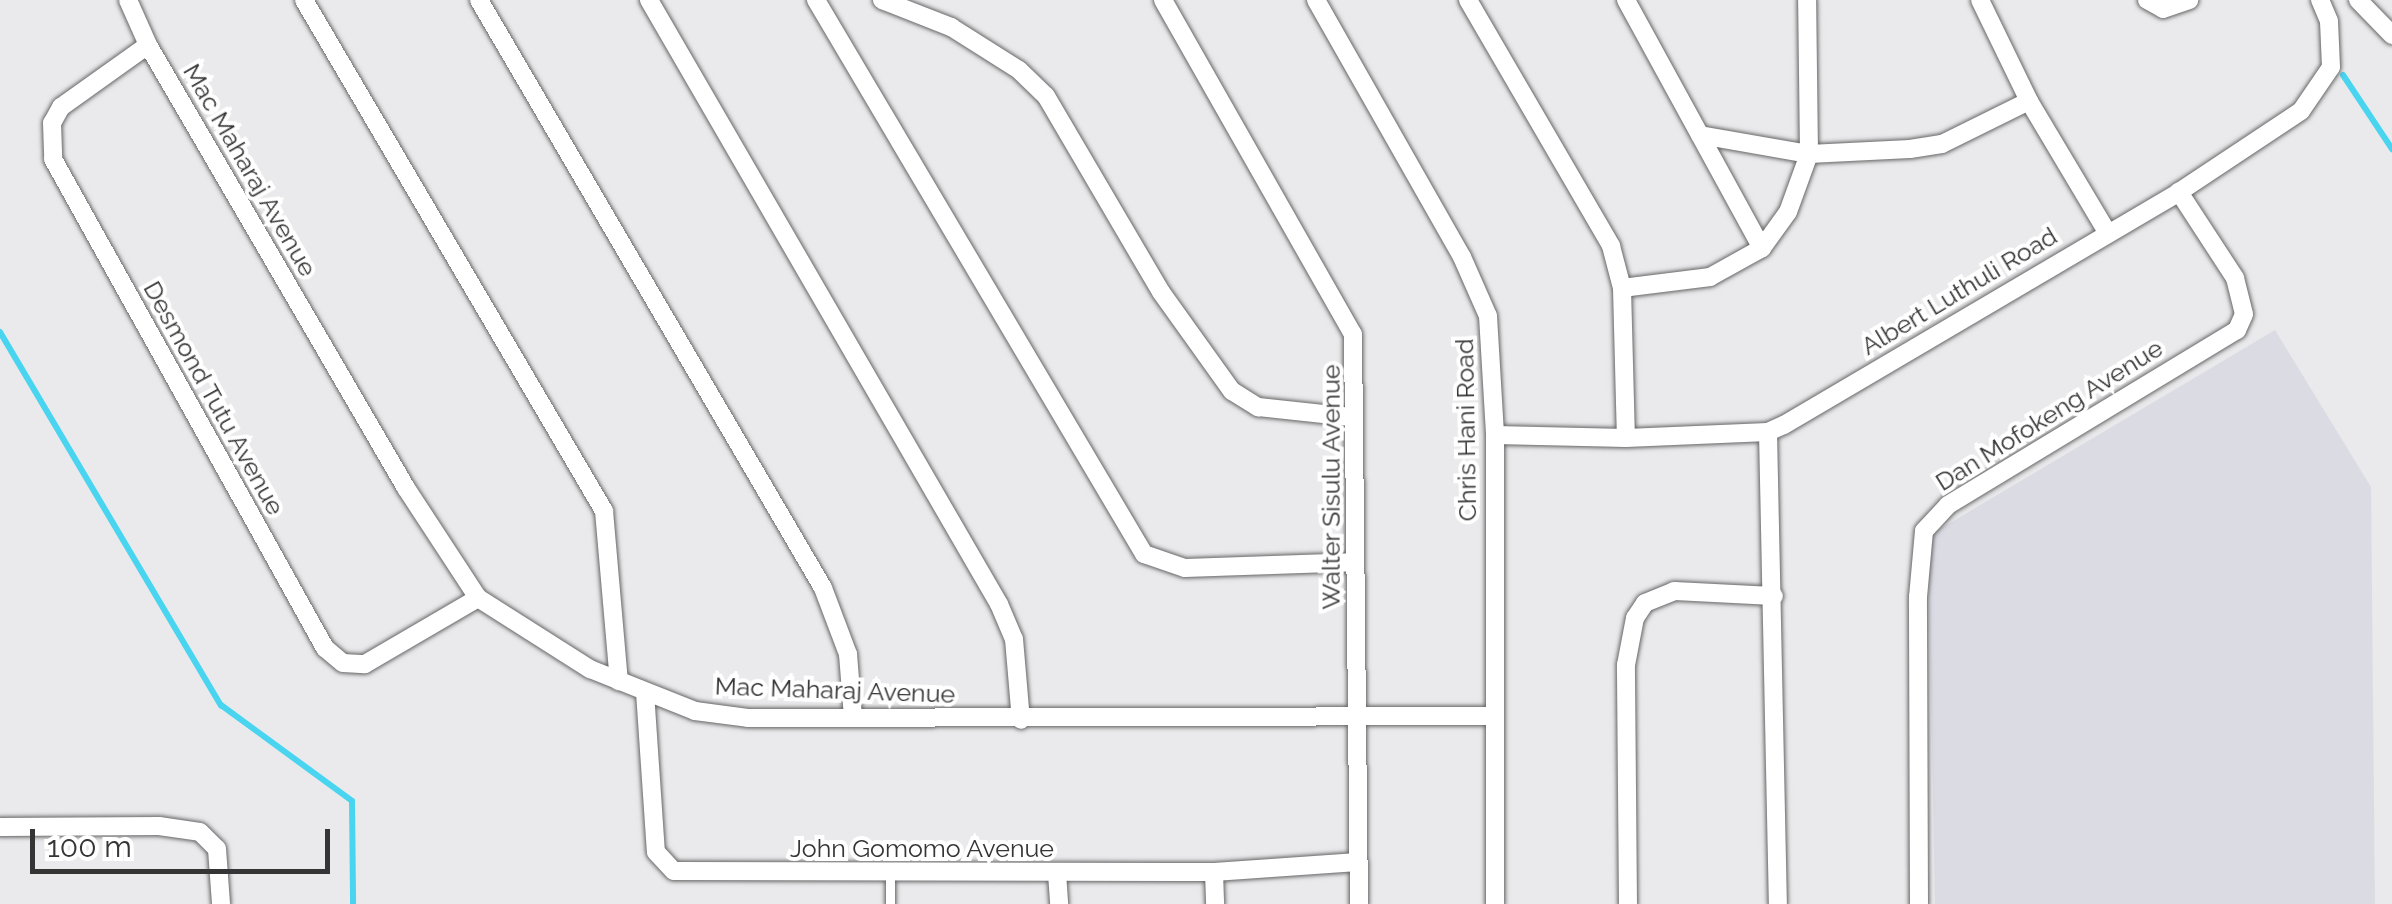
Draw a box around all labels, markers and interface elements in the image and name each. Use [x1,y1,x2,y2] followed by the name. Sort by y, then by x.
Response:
[177,58,323,282] street label: Mac Maharaj Avenue
[1856,221,2062,361] street label: Albert Luthuli Road
[137,275,291,521] street label: Desmond Tutu Avenue
[1930,333,2168,497] street label: Dan Mofokeng Avenue
[1449,338,1483,522] street label: Chris Hani Road
[1316,364,1346,610] street label: Walter Sisulu Avenue
[714,671,956,709] street label: Mac Maharaj Avenue
[35,809,335,871] scale bar
[47,829,132,864] text: 100 m
[790,833,1054,863] street label: John Gomomo Avenue

